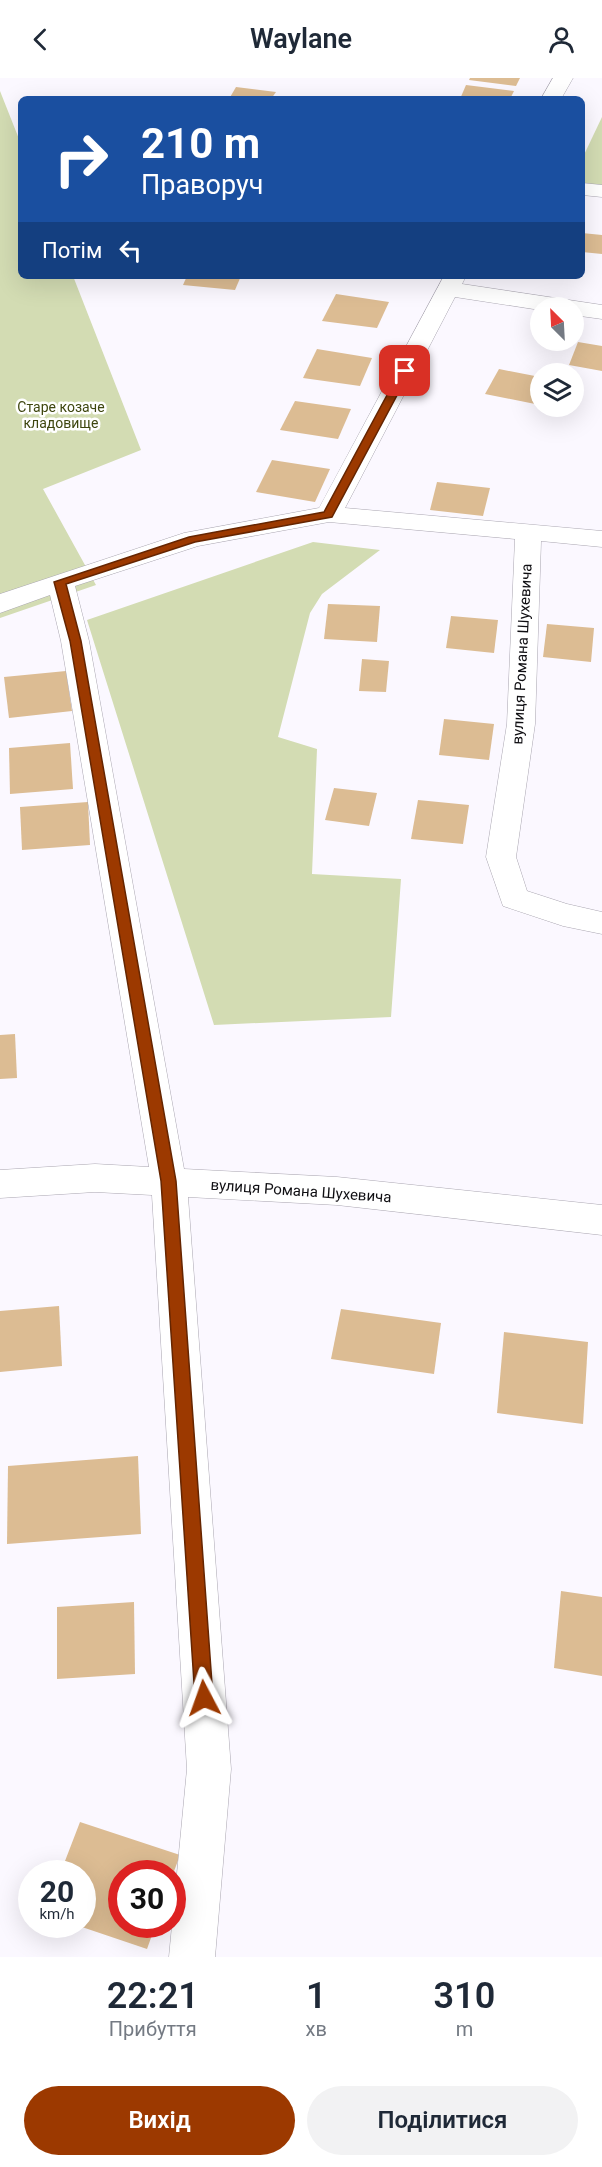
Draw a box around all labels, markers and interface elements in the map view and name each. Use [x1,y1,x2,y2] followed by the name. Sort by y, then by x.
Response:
[24,23,57,56] icon: back
[250,23,352,55] text: Waylane
[545,23,578,56] icon: person
[141,119,260,168] text: 210 m
[42,120,120,198] icon: right
[141,169,263,201] text: Праворуч
[114,234,147,267] icon: left
[42,238,102,263] text: Потім
[530,297,584,351] north arrow
[530,297,584,417] map controls
[379,345,430,396] pin
[388,354,421,387] icon: arrive
[530,363,584,417] button: layers
[17,399,105,431] park label: Старе козаче кладовище
[508,563,536,745] street label: вулиця Романа Шухевича
[210,1176,392,1206] street label: вулиця Романа Шухевича
[172,1666,236,1730] position arrow
[108,1860,186,1938] speed limit sign: 30
[40,1874,74,1909] text: 20
[39,1905,75,1923] text: km/h
[107,1975,199,2017] text: 22:21
[306,1975,326,2017] text: 1
[434,1975,495,2017] text: 310
[109,2017,197,2041] text: Прибуття
[305,2017,327,2041] text: хв
[456,2017,473,2041] text: m
[24,2086,295,2155] button: Вихід
[307,2086,578,2155] button: Поділитися

